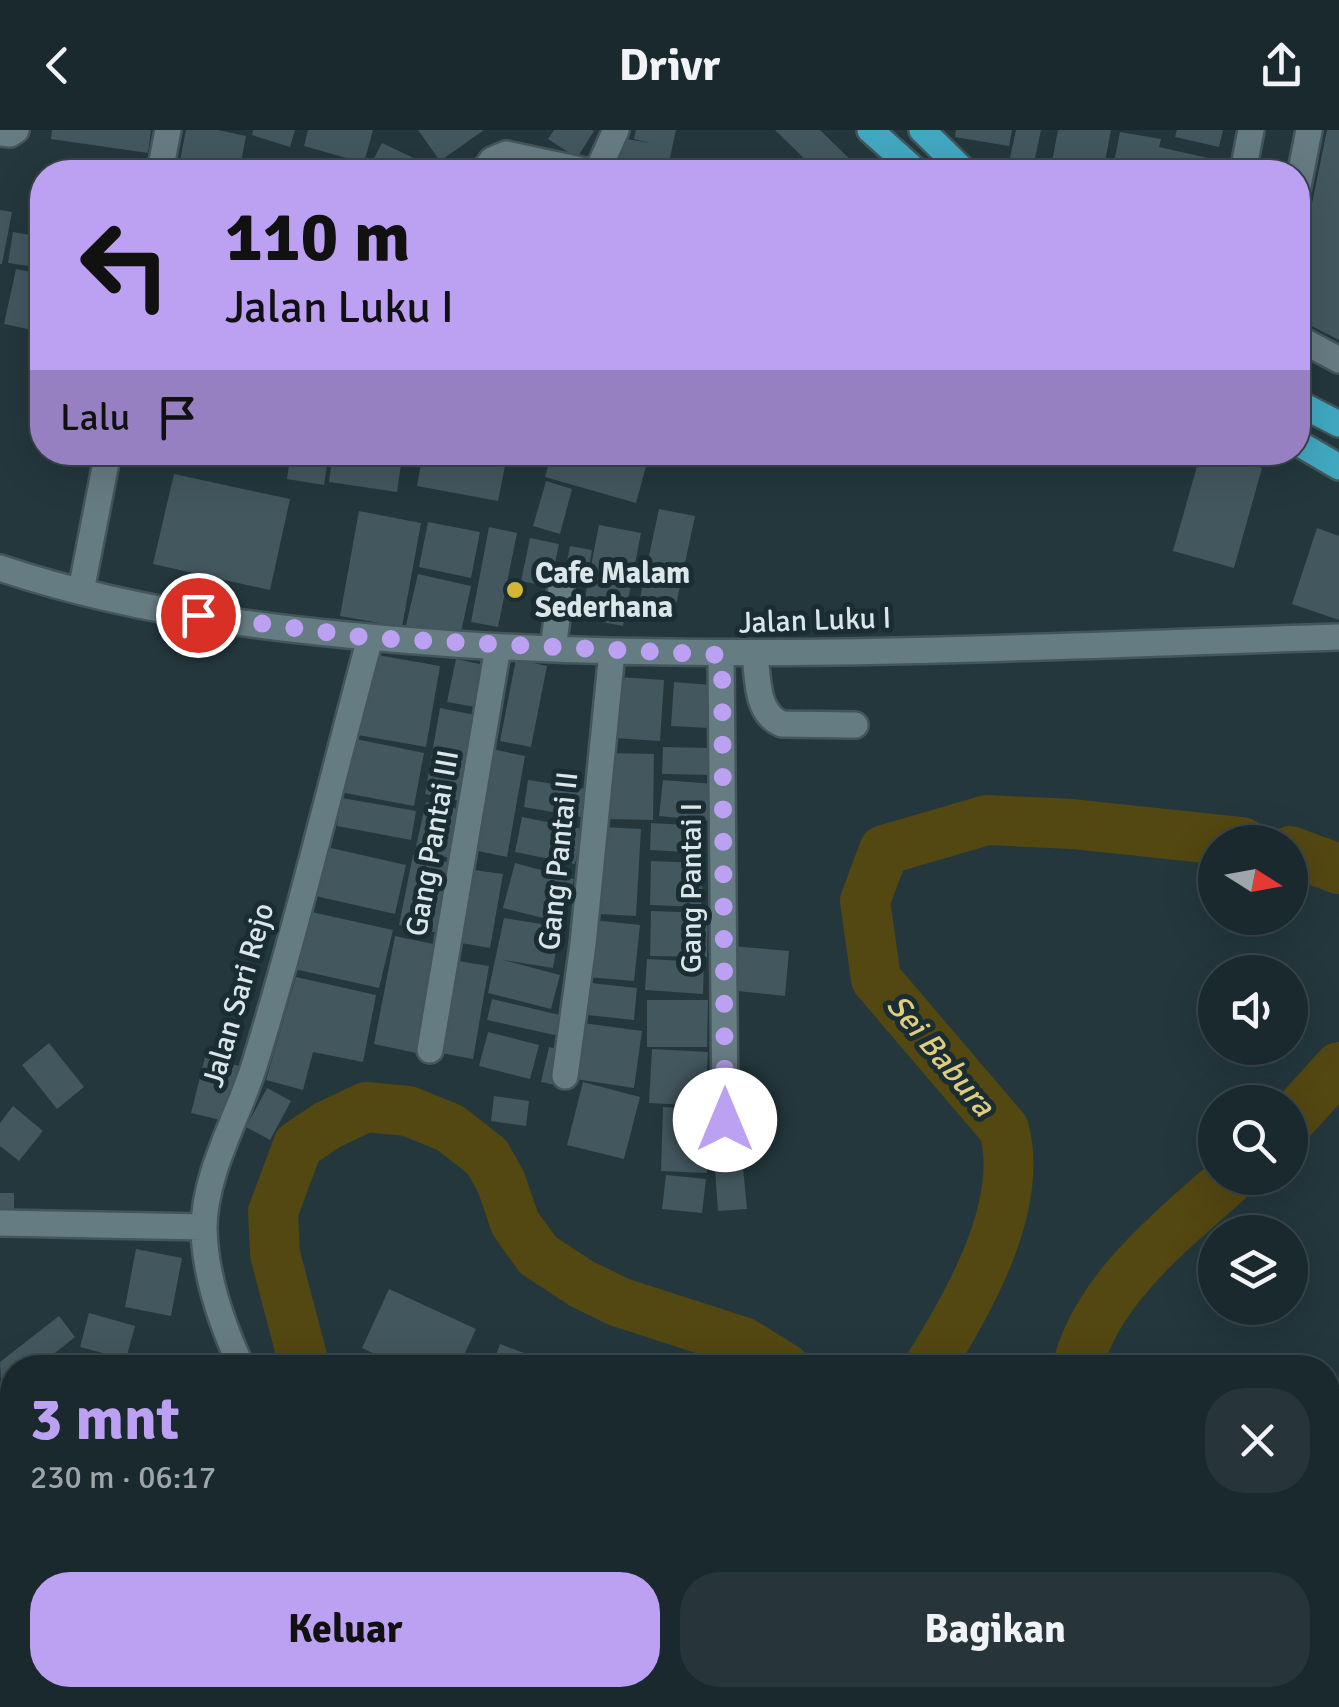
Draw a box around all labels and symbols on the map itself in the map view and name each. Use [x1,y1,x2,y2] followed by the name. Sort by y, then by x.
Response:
[535,555,690,626] place label: Cafe Malam Sederhana
[156,573,241,658] pin
[504,579,526,601] marker: Cafe Malam Sederhana
[738,599,892,642] street label: Jalan Luku I
[398,747,467,939] street label: Gang Pantai III
[531,770,586,952] street label: Gang Pantai II
[673,803,710,973] street label: Gang Pantai I
[1198,825,1308,935] north arrow
[195,899,282,1091] street label: Jalan Sari Rejo
[878,986,1003,1125] water label: Sei Babura
[673,1068,777,1172] position arrow

